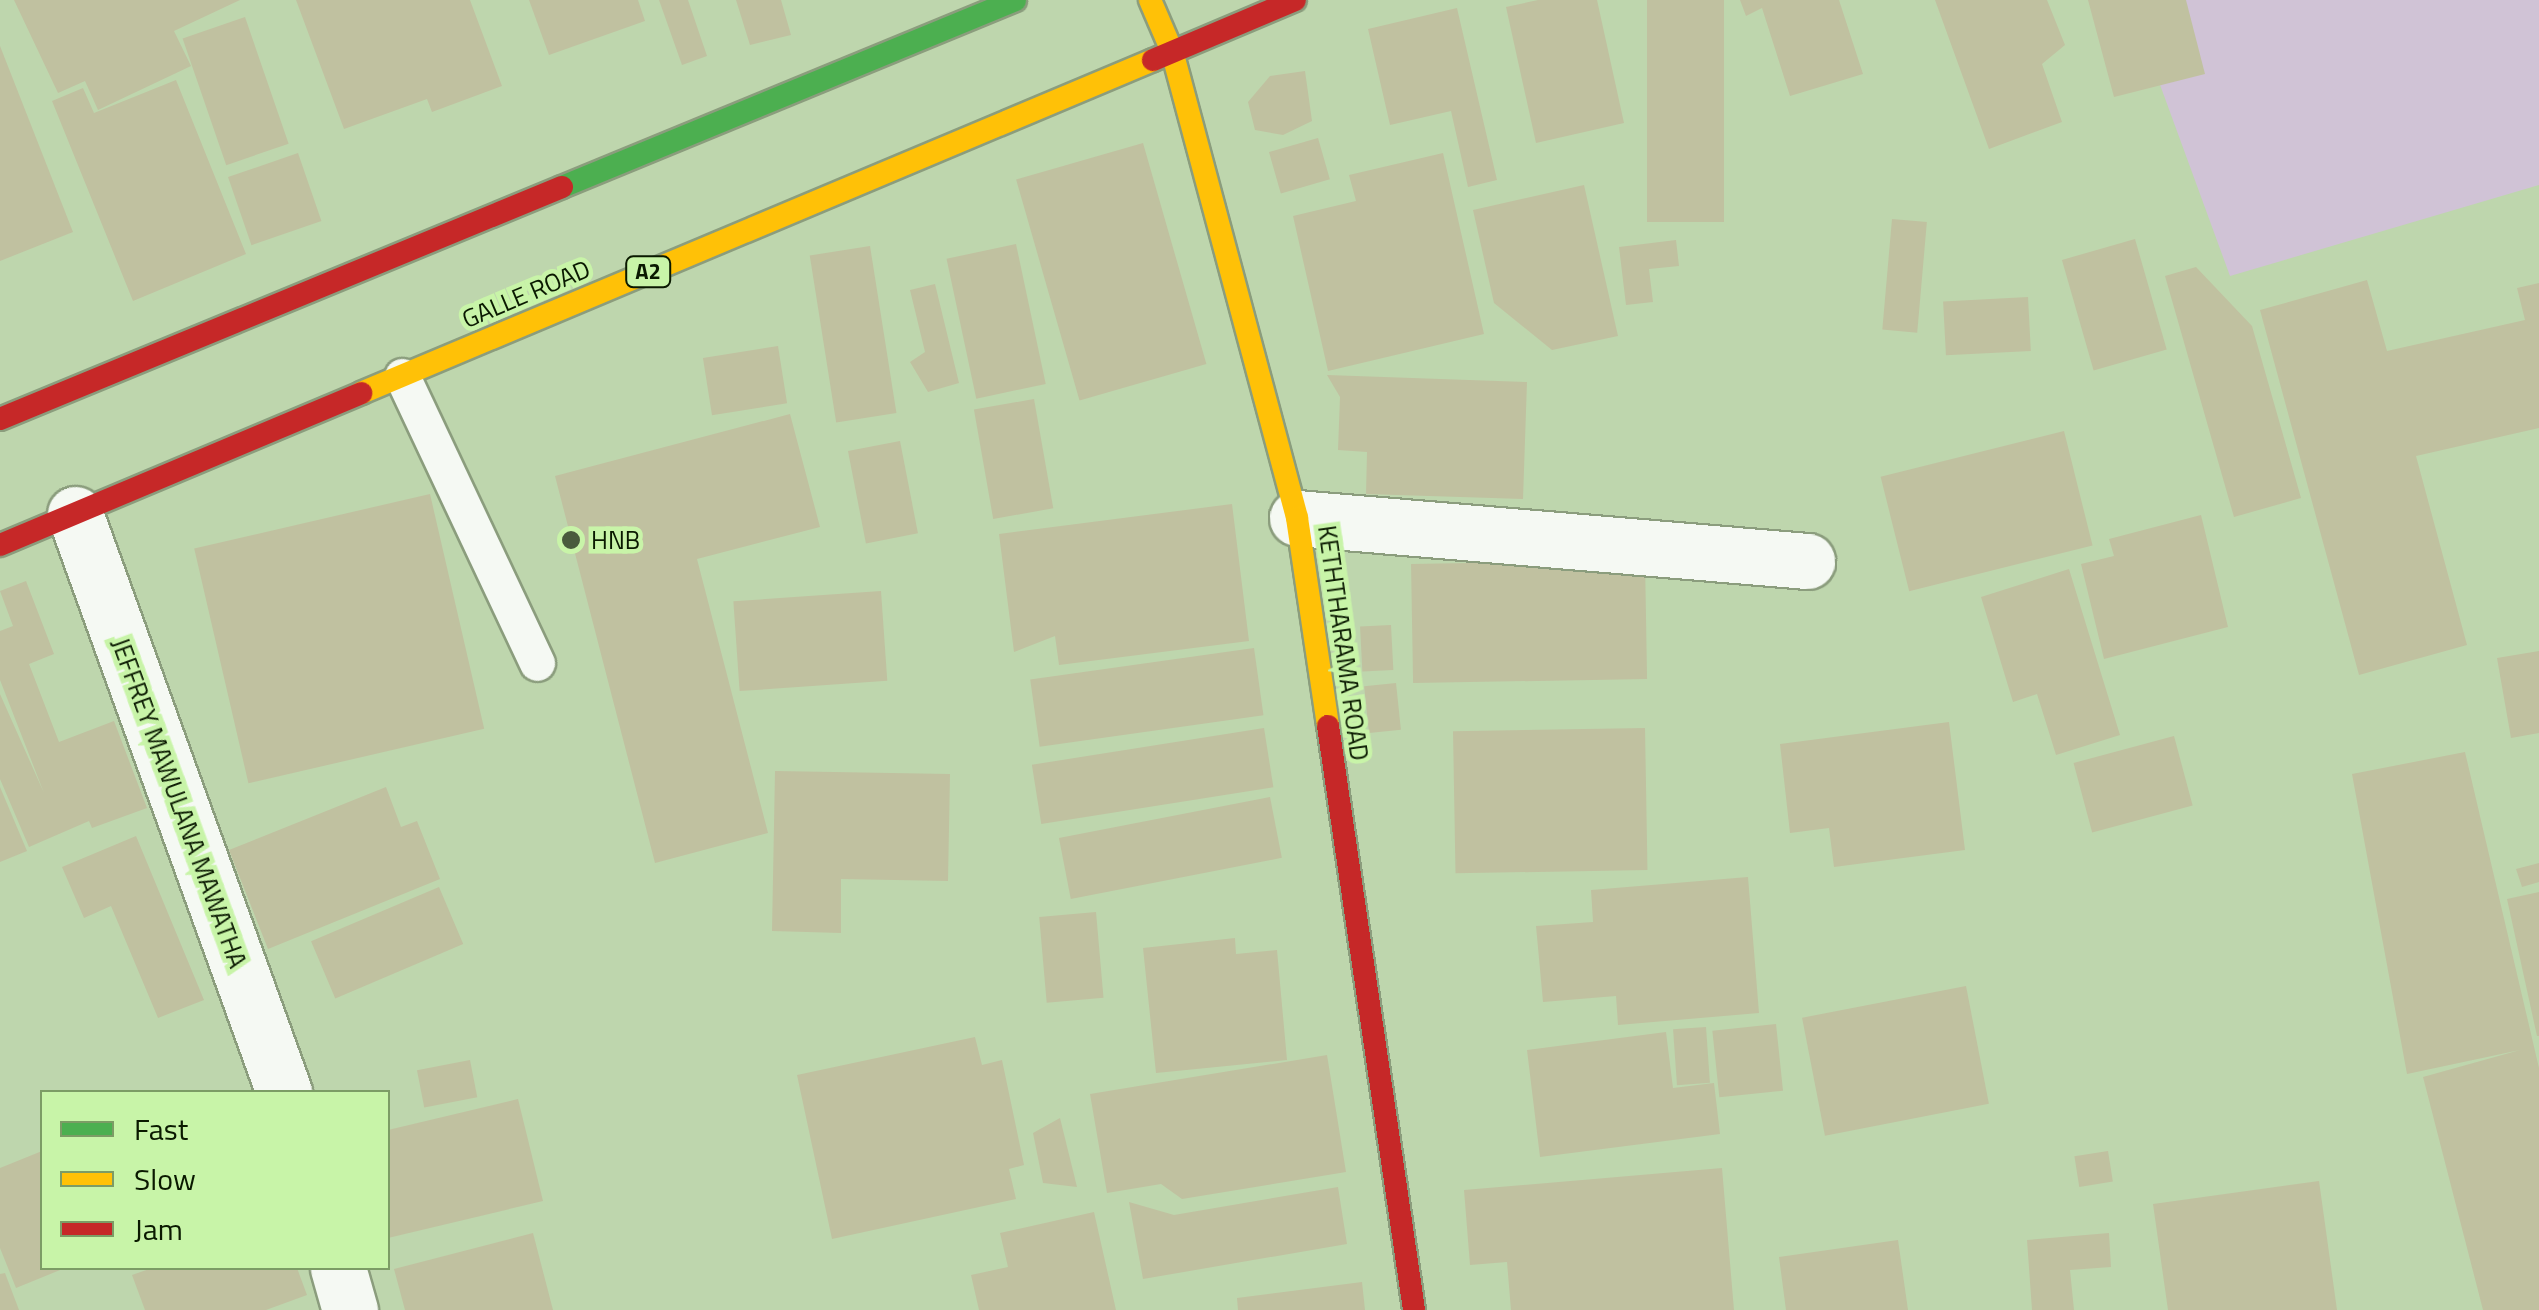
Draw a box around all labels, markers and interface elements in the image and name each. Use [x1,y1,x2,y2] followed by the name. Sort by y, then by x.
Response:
[457,254,595,334] street label: GALLE ROAD
[623,255,673,289] road number: A2
[1312,523,1374,763] street label: KETHTHARAMA ROAD
[591,525,640,555] place label: HNB
[560,529,582,551] marker: HNB
[105,634,253,972] street label: JEFFREY MAWULANA MAWATHA
[40,1090,390,1270] legend
[134,1106,188,1152] text: Fast
[134,1156,196,1202] text: Slow
[134,1206,183,1252] text: Jam

